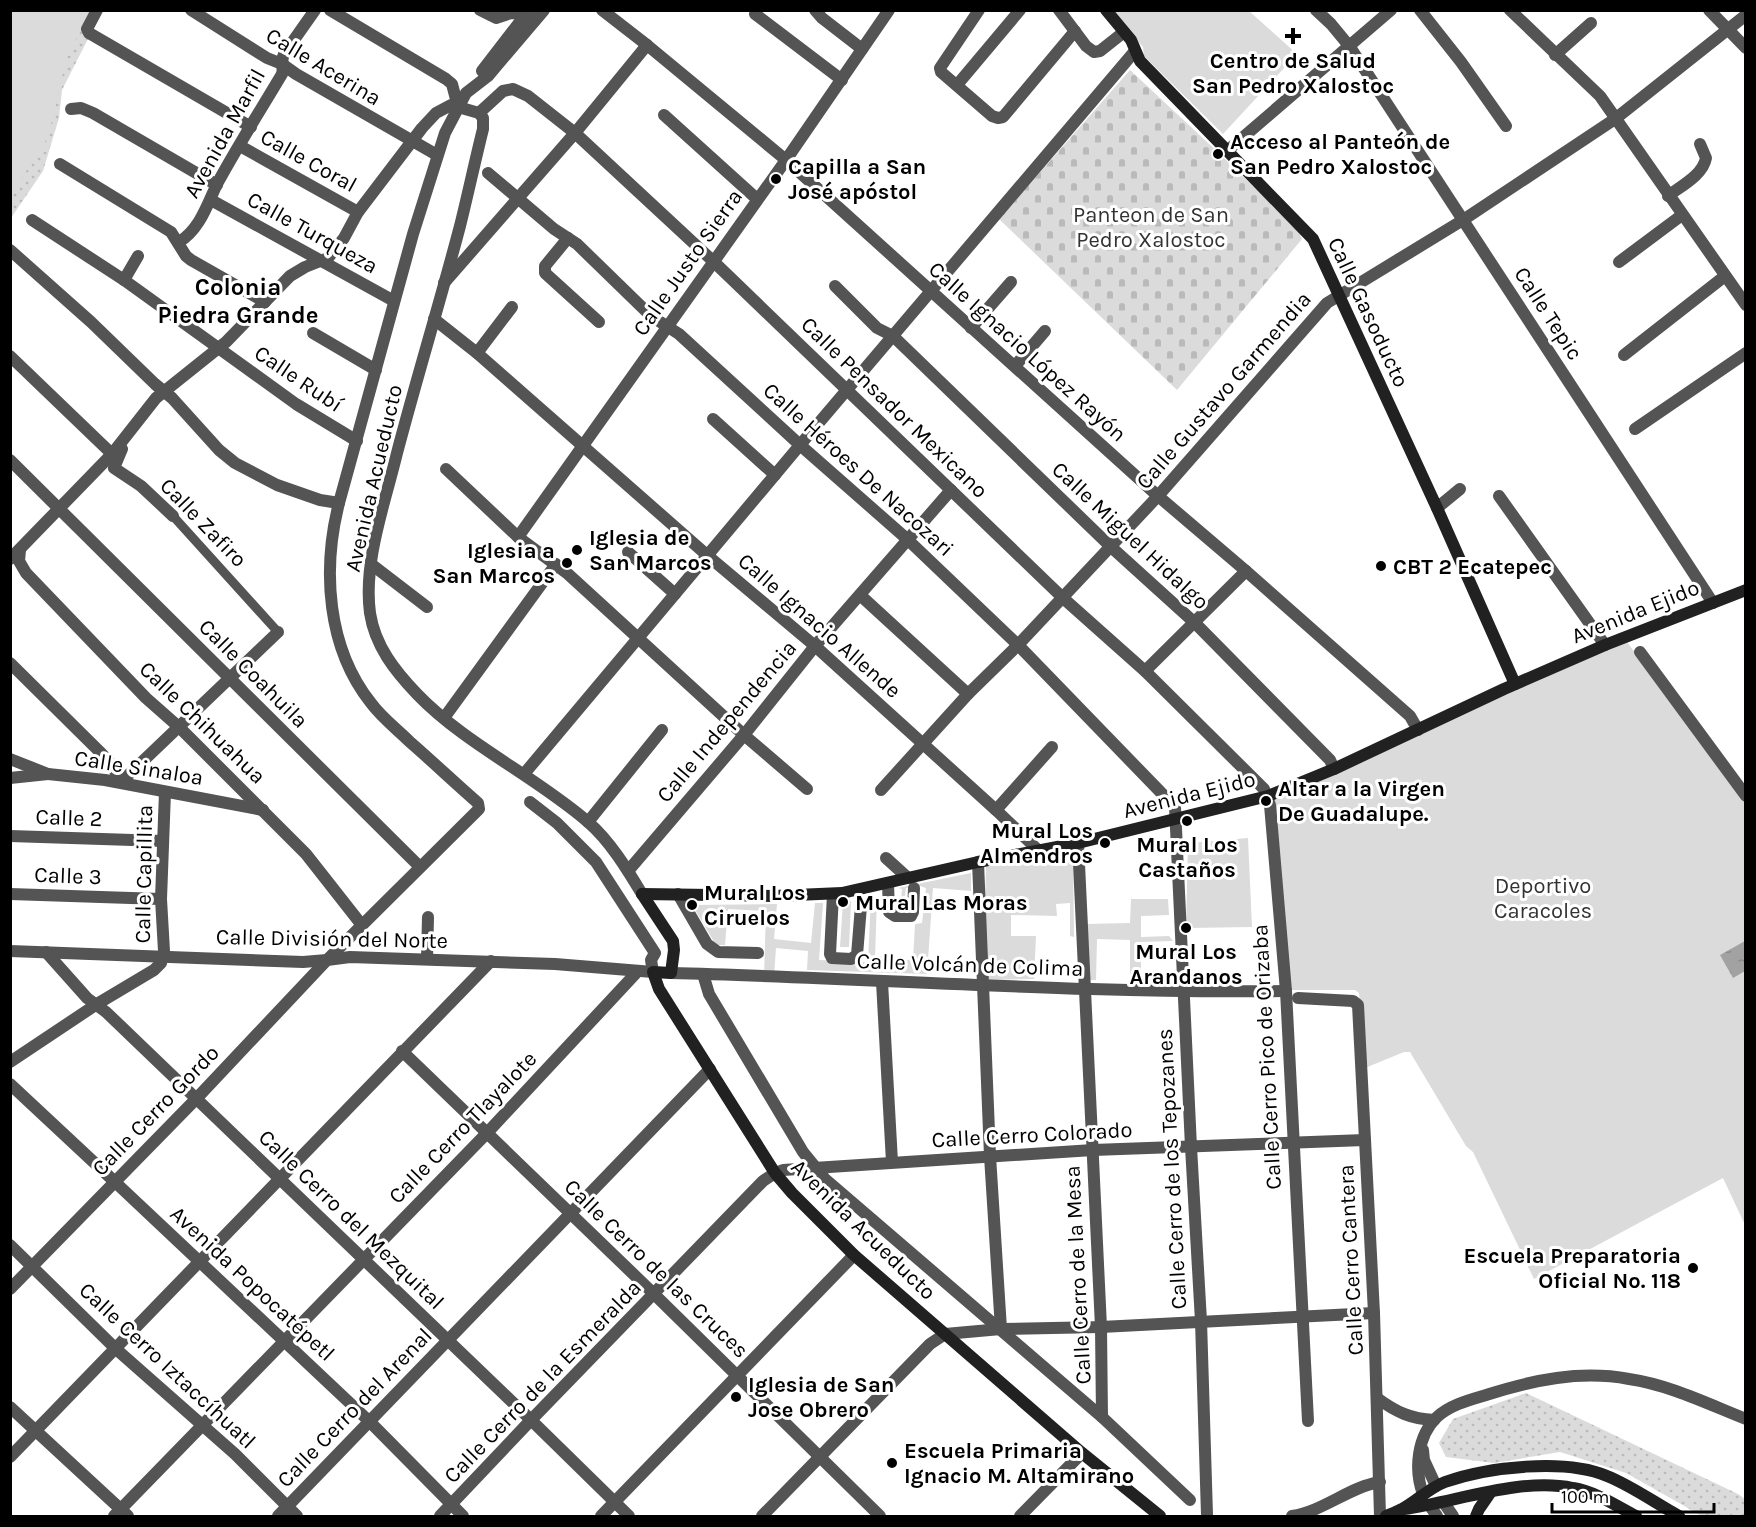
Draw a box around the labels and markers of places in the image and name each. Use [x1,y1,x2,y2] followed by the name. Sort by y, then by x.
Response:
[1284,27,1302,45] marker: Centro de Salud San Pedro Xalostoc
[1192,48,1394,99] place label: Centro de Salud San Pedro Xalostoc
[1230,129,1450,180] place label: Acceso al Panteón de San Pedro Xalostoc
[1211,147,1225,161] marker: Acceso al Panteón de San Pedro Xalostoc
[788,154,926,205] place label: Capilla a San José apóstol
[769,172,783,186] marker: Capilla a San José apóstol
[589,525,712,576] place label: Iglesia de San Marcos
[432,538,555,589] place label: Iglesia a San Marcos
[570,543,584,557] marker: Iglesia de San Marcos
[1393,554,1552,580] place label: CBT 2 Ecatepec
[560,556,574,570] marker: Iglesia a San Marcos
[1374,559,1388,573] marker: CBT 2 Ecatepec
[1278,776,1445,827] place label: Altar a la Virgen De Guadalupe.
[1259,794,1273,808] marker: Altar a la Virgen De Guadalupe.
[1180,814,1194,828] marker: Mural Los Castaños
[980,818,1093,869] place label: Mural Los Almendros
[1136,832,1238,883] place label: Mural Los Castaños
[1098,836,1112,850] marker: Mural Los Almendros
[704,880,806,931] place label: Mural Los Ciruelos
[855,890,1028,916] place label: Mural Las Moras
[836,895,850,909] marker: Mural Las Moras
[685,898,699,912] marker: Mural Los Ciruelos
[1179,921,1193,935] marker: Mural Los Arandanos
[1129,939,1243,990] place label: Mural Los Arandanos
[1464,1243,1681,1294] place label: Escuela Preparatoria Oficial No. 118
[1686,1261,1700,1275] marker: Escuela Preparatoria Oficial No. 118
[748,1372,894,1423] place label: Iglesia de San Jose Obrero
[729,1390,743,1404] marker: Iglesia de San Jose Obrero
[904,1438,1134,1489] place label: Escuela Primaria Ignacio M. Altamirano
[885,1456,899,1470] marker: Escuela Primaria Ignacio M. Altamirano

